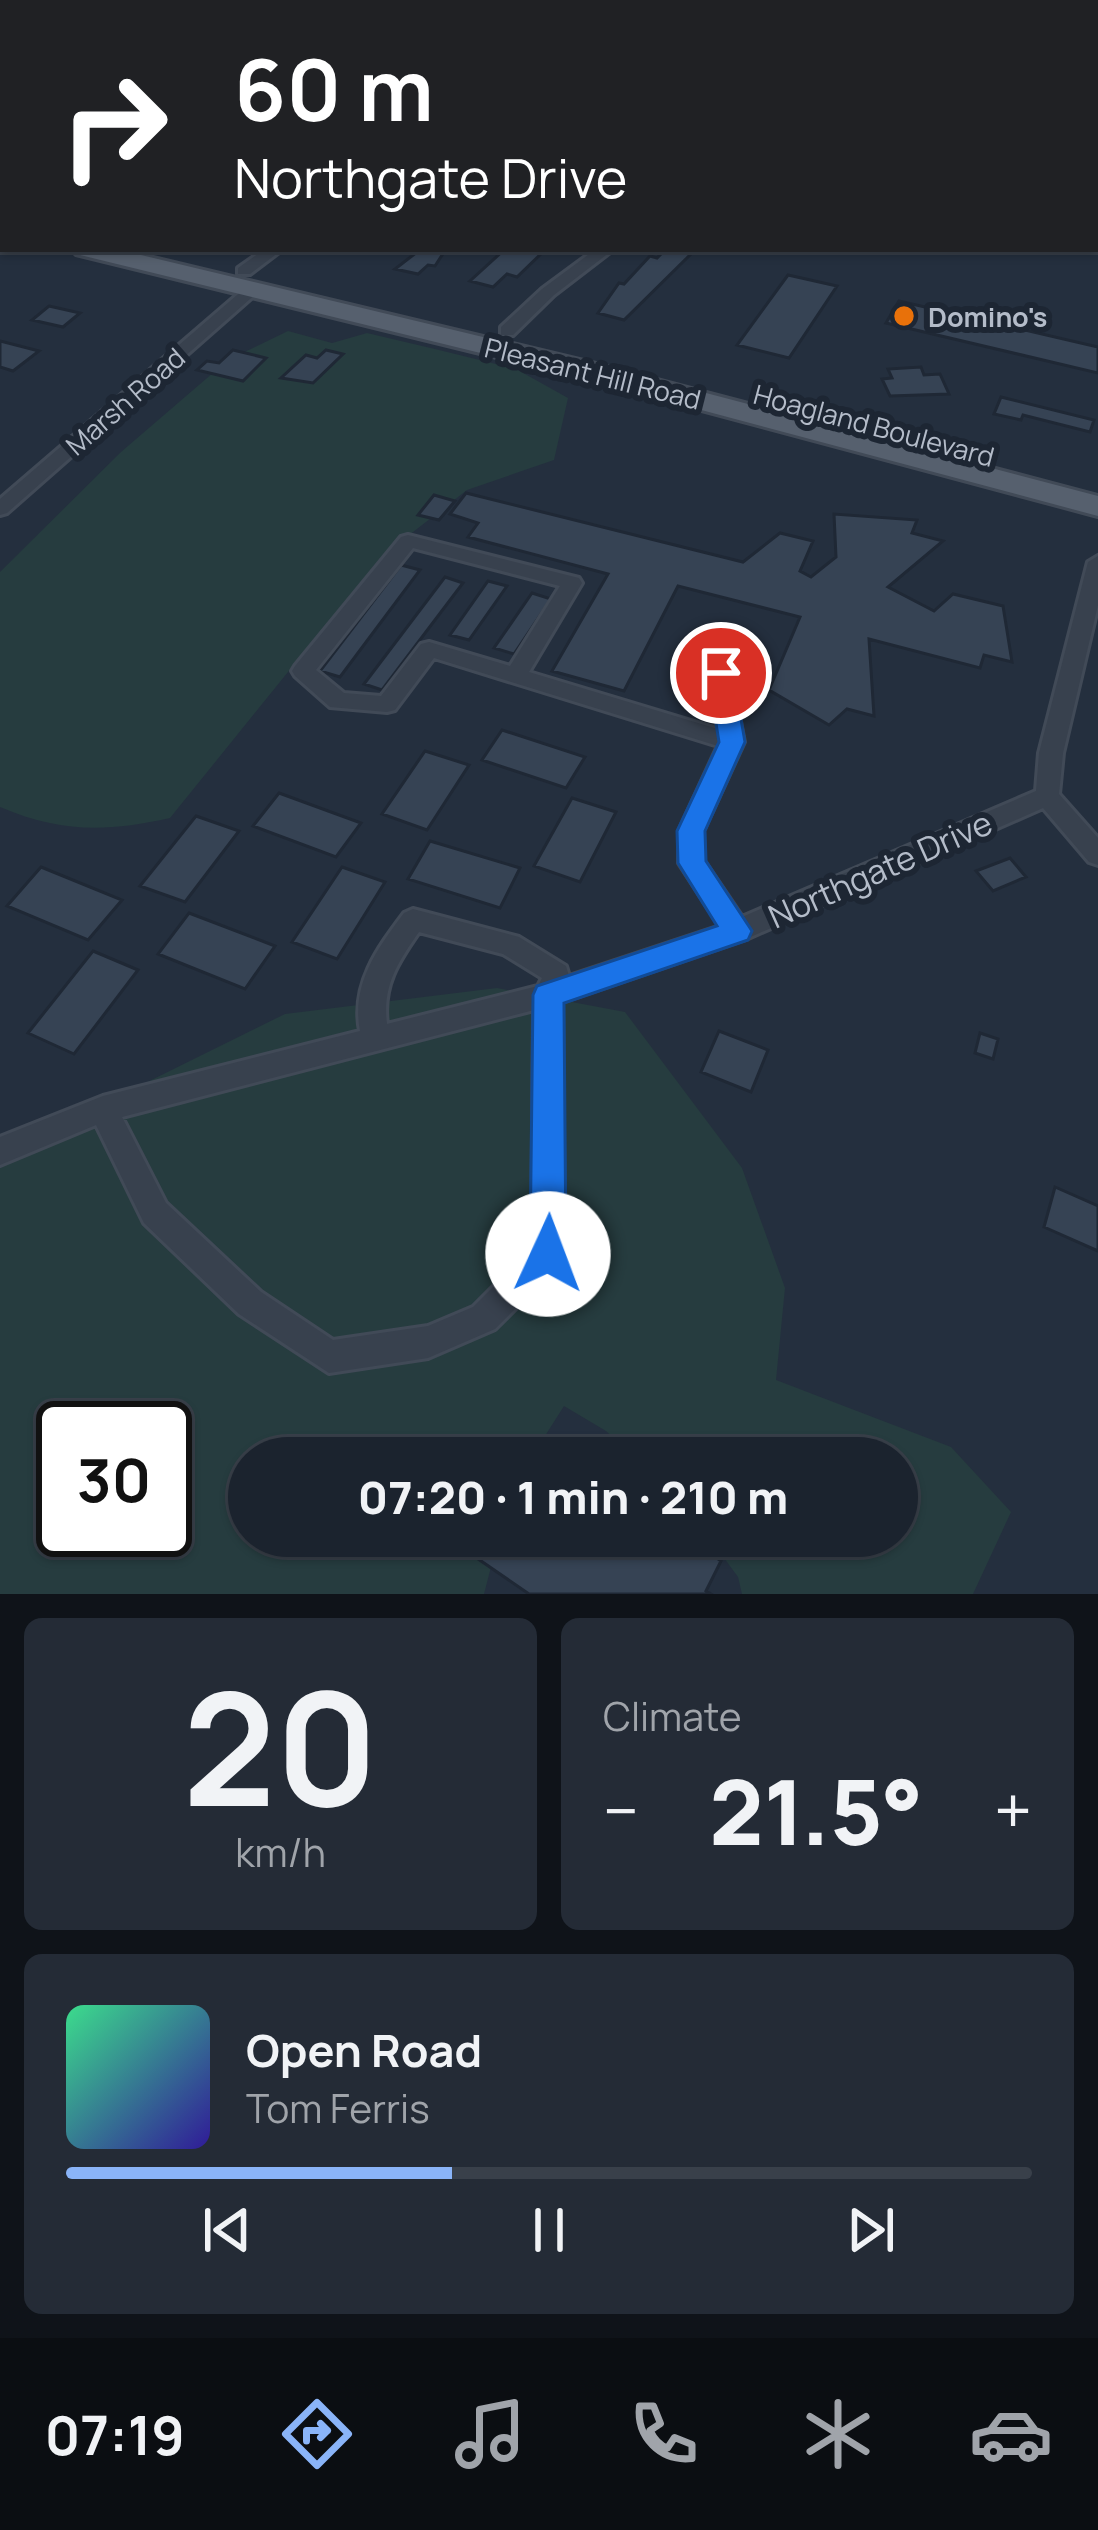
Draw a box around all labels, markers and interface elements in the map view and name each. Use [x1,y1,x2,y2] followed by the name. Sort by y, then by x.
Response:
[234,31,434,146] text: 60 m
[36,48,192,204] icon: right
[234,140,627,214] text: Northgate Drive
[928,298,1047,335] place label: Domino's
[891,303,917,329] marker: Domino's
[481,328,705,418] street label: Pleasant Hill Road
[58,339,192,463] street label: Marsh Road
[750,375,998,475] street label: Hoagland Boulevard
[670,622,772,724] pin
[688,640,754,706] icon: arrive
[761,800,999,938] street label: Northgate Drive
[485,1191,611,1317] position arrow
[36,1401,192,1557] speed limit sign: 30
[358,1466,788,1528] text: 07:20 · 1 min · 210 m
[183,1640,378,1853] text: 20
[603,1689,742,1743] text: Climate
[709,1749,923,1872] text: 21.5°
[603,1765,639,1855] text: −
[994,1765,1032,1855] text: +
[235,1825,326,1879] text: km/h
[246,2019,482,2081] text: Open Road
[246,2081,430,2135] text: Tom Ferris
[194,2197,260,2263] icon: previous
[516,2197,582,2263] icon: pause
[838,2197,904,2263] icon: next
[275,2392,359,2476] icon: directions
[448,2392,532,2476] icon: music
[622,2392,706,2476] icon: phone
[796,2392,880,2476] icon: climate
[969,2392,1053,2476] icon: car
[45,2397,185,2471] text: 07:19

